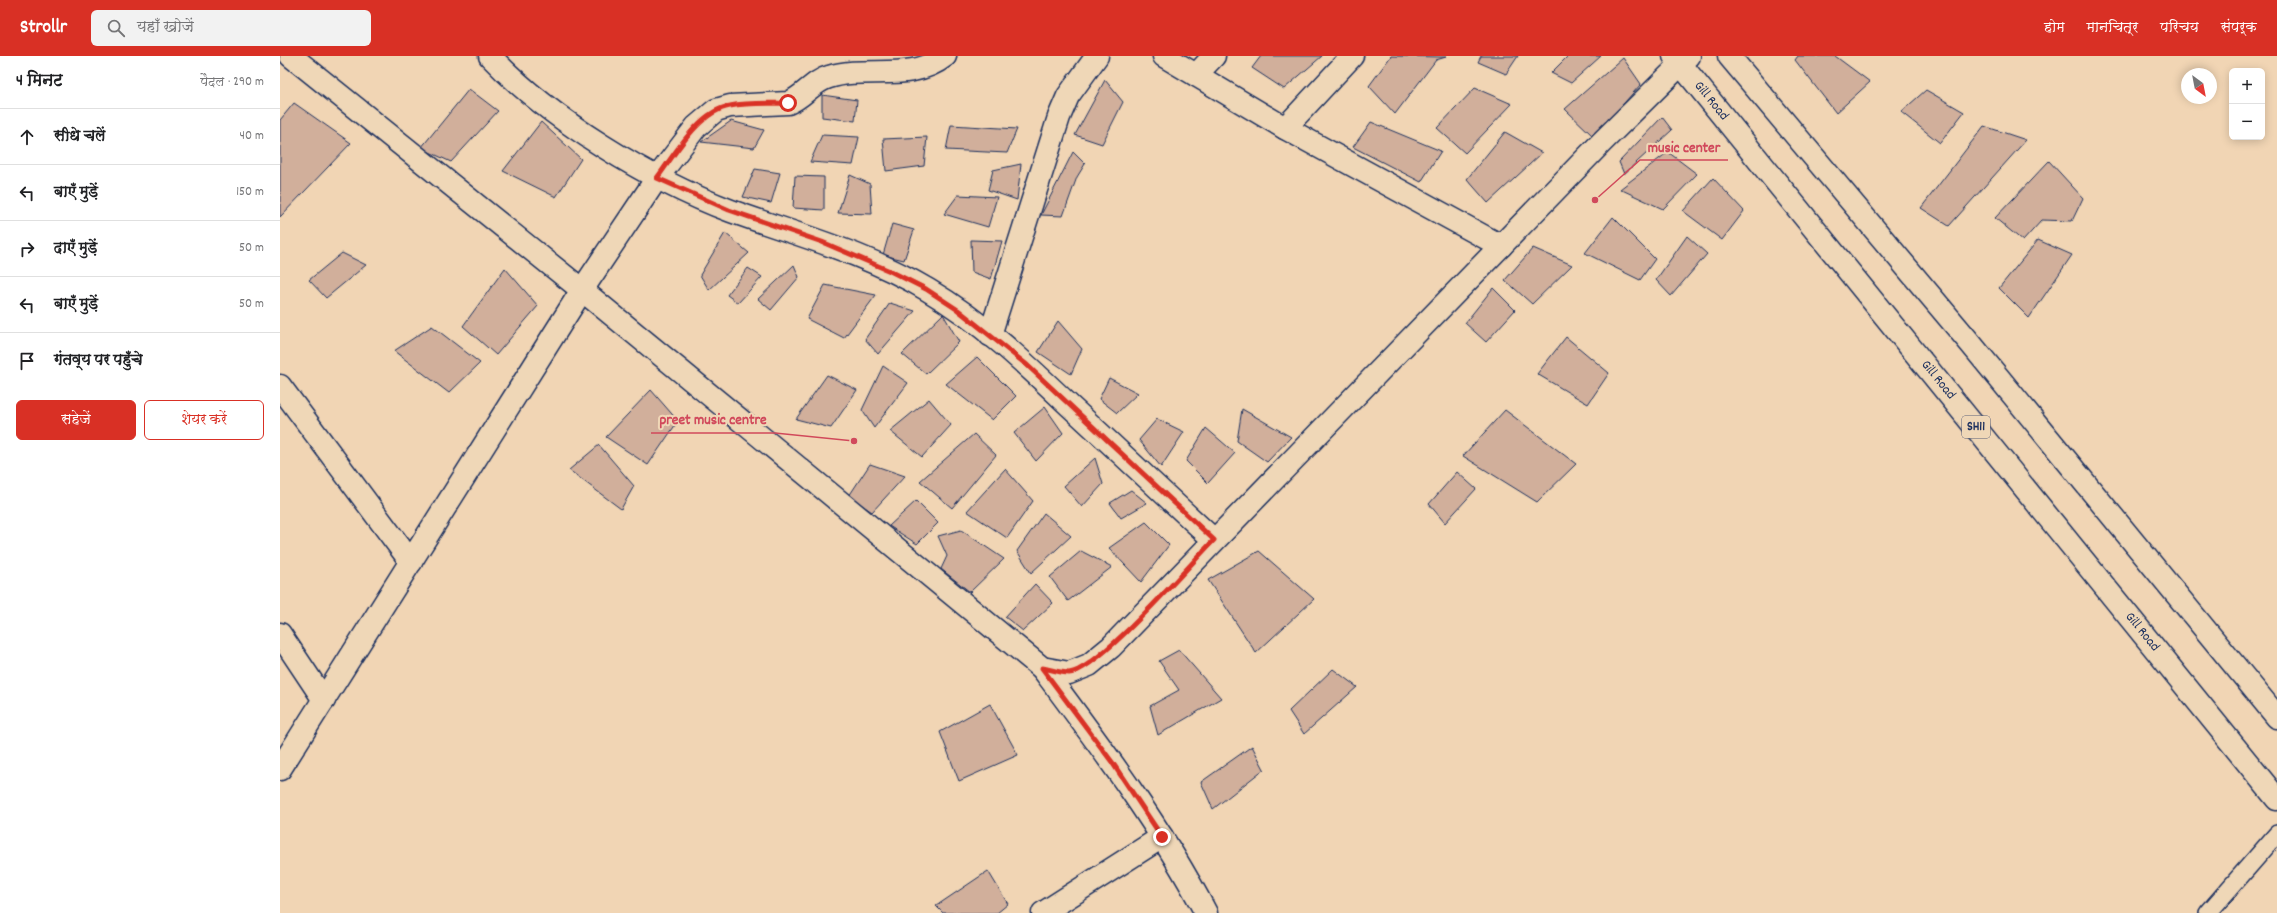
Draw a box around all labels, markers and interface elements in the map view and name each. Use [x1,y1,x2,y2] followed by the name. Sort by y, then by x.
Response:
[91,10,371,46] search box
[20,15,67,42] text: Strollr
[105,17,127,39] icon: search
[137,17,194,39] text: यहाँ खोजें
[2044,18,2065,38] text: होम
[2087,18,2138,38] text: मानचित्र
[2160,18,2199,38] text: परिचय
[2221,18,2257,38] text: संपर्क
[2181,68,2217,104] north arrow
[2229,68,2265,140] map controls
[2229,68,2265,104] button: +
[16,70,63,94] text: 4 मिनट
[200,73,264,92] text: पैदल · 290 m
[1689,77,1733,125] street label: Gill Road
[779,94,797,112] route start
[2229,104,2265,140] button: −
[16,126,38,148] icon: ahead
[54,126,105,148] text: सीधे चलें
[240,127,264,146] text: 40 m
[1640,133,1728,160] callout: music center
[1648,138,1721,160] text: music center
[16,182,38,204] icon: left
[54,182,98,204] text: बाएँ मुड़ें
[236,183,264,202] text: 150 m
[16,238,38,260] icon: right
[54,238,97,260] text: दाएँ मुड़ें
[239,239,264,258] text: 50 m
[16,294,38,316] icon: left
[54,294,98,316] text: बाएँ मुड़ें
[239,295,264,314] text: 50 m
[16,350,38,372] icon: arrive
[54,350,143,372] text: गंतव्य पर पहुँचे
[1916,356,1960,404] street label: Gill Road
[16,400,136,440] button: सहेजें
[144,400,264,440] button: शेयर करें
[651,406,775,433] callout: preet music centre
[659,410,767,432] text: preet music centre
[1962,416,1990,438] road number: SH11
[2120,608,2164,656] street label: Gill Road
[1153,828,1171,846] route end

